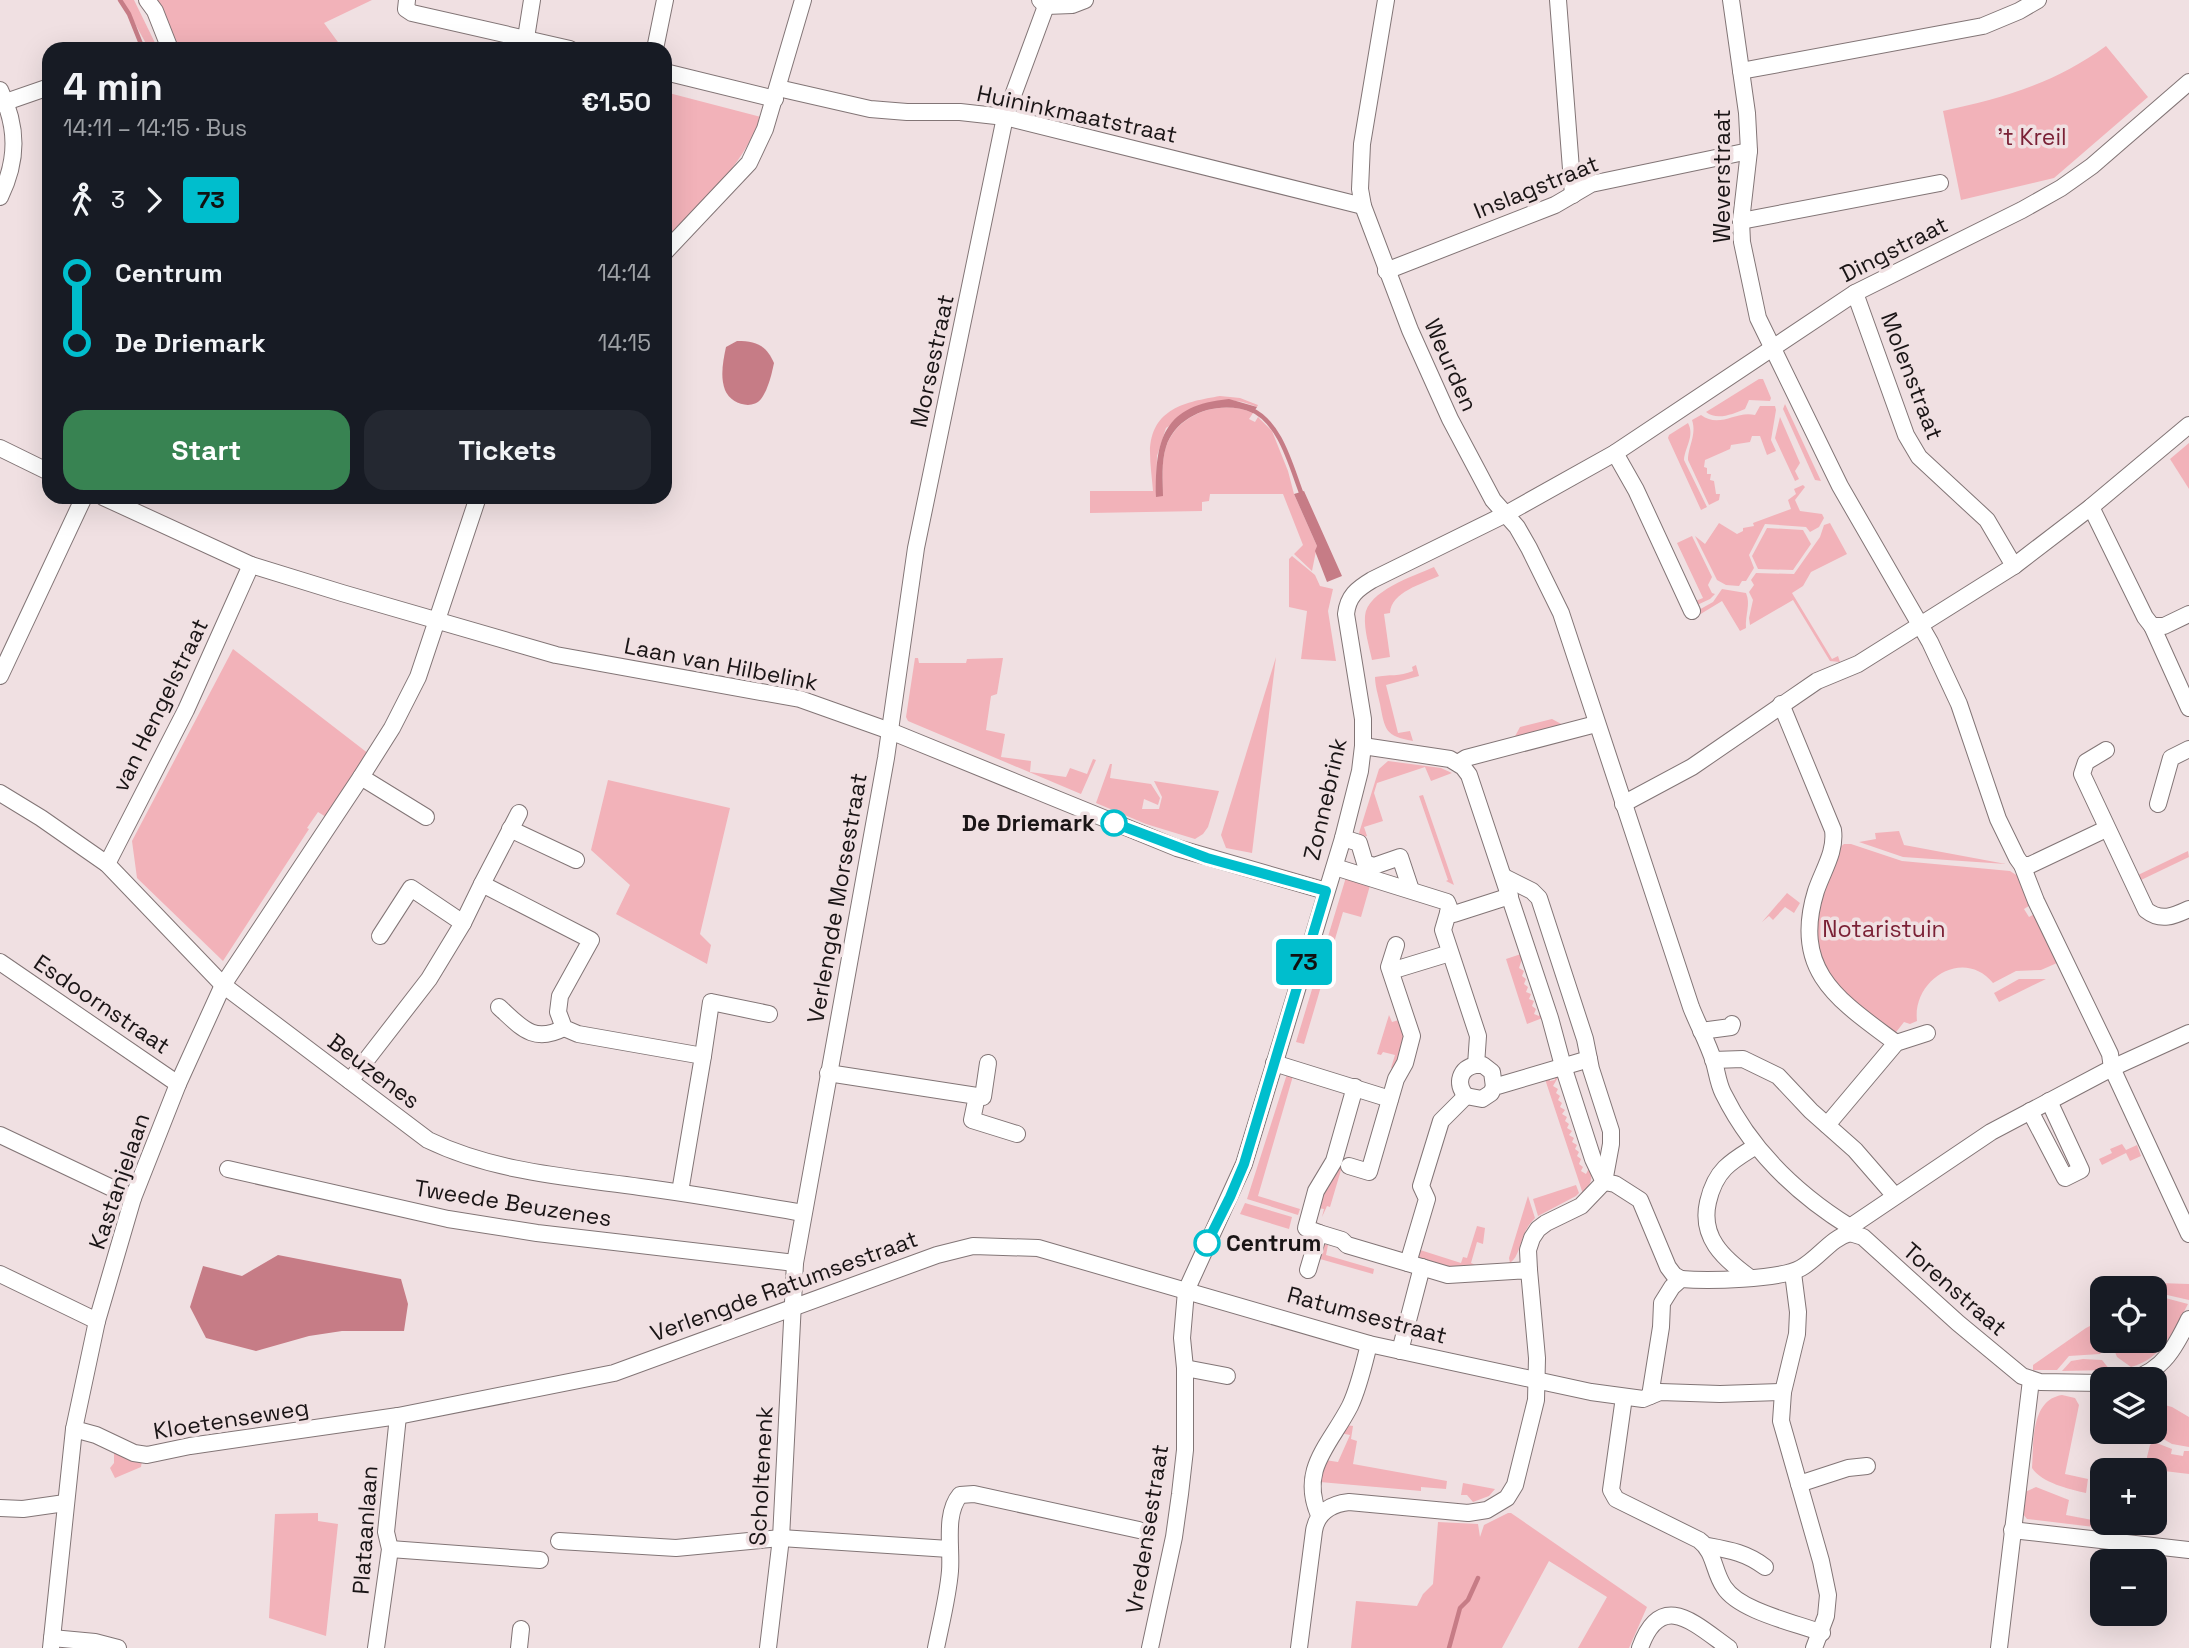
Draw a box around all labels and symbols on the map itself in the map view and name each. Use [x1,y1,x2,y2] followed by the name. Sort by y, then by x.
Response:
[974,78,1180,150] street label: Huininkmaatstraat
[1707,109,1737,243] street label: Weverstraat
[1997,122,2067,152] park label: 't Kreil
[1469,148,1603,226] street label: Inslagstraat
[1835,209,1953,289] street label: Dingstraat
[903,292,961,430] street label: Morsestraat
[1874,308,1950,444] street label: Molenstraat
[1417,314,1485,416] street label: Weurden
[105,613,215,797] street label: van Hengelstraat
[622,630,820,698] street label: Laan van Hilbelink
[1296,735,1354,863] street label: Zonnebrink
[800,771,874,1025] street label: Verlengde Morsestraat
[962,808,1095,838] place label: De Driemark
[1101,810,1127,836] marker: De Driemark
[1822,914,1946,944] park label: Notaristuin
[1272,939,1336,985] line badge: 73
[28,947,176,1061] street label: Esdoornstraat
[322,1027,426,1115] street label: Beuzenes
[82,1109,156,1253] street label: Kastanjelaan
[412,1173,614,1233] street label: Tweede Beuzenes
[646,1224,922,1348] street label: Verlengde Ratumsestraat
[1226,1228,1321,1258] place label: Centrum
[1194,1230,1220,1256] marker: Centrum
[1897,1236,2013,1342] street label: Torenstraat
[1284,1279,1450,1351] street label: Ratumsestraat
[151,1392,311,1446] street label: Kloetenseweg
[742,1405,780,1547] street label: Scholtenenk
[1119,1442,1175,1616] street label: Vredensestraat
[346,1465,384,1595] street label: Plataanlaan

